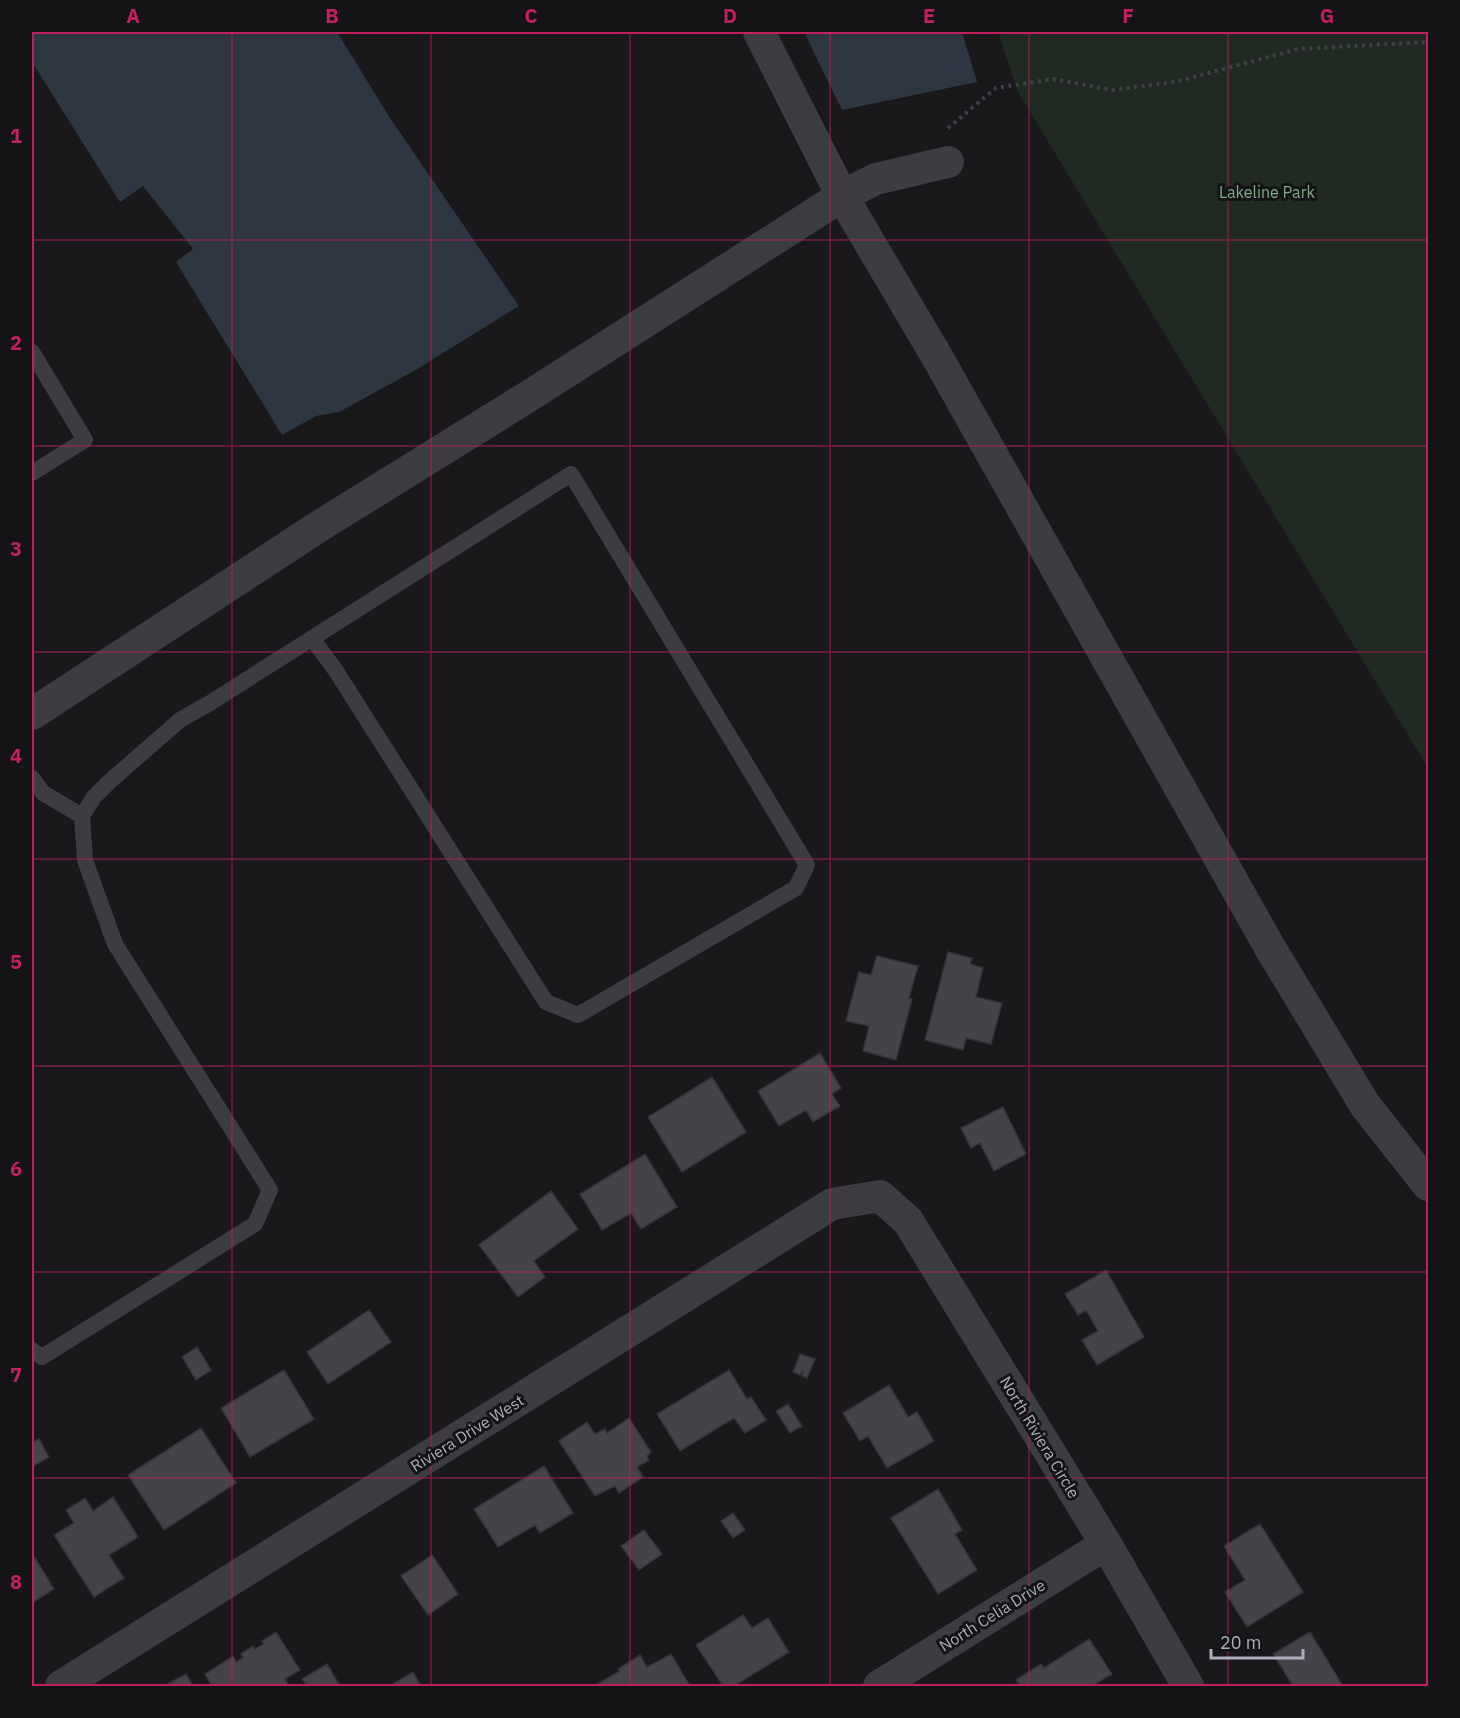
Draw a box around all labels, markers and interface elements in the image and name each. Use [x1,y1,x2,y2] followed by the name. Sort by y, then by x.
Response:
[126,2,140,29] text: A
[325,2,339,29] text: B
[524,2,538,29] text: C
[723,2,737,29] text: D
[923,2,935,29] text: E
[1122,2,1134,29] text: F
[1320,2,1334,29] text: G
[10,122,22,149] text: 1
[1219,182,1316,202] park label: Lakeline Park
[10,329,22,356] text: 2
[10,535,22,562] text: 3
[10,742,22,769] text: 4
[10,948,22,975] text: 5
[10,1155,22,1182] text: 6
[10,1361,22,1388] text: 7
[996,1372,1084,1502] street label: North Riviera Circle
[407,1390,527,1476] street label: Riviera Drive West
[10,1568,22,1595] text: 8
[935,1574,1049,1656] street label: North Celia Drive
[1211,1622,1302,1660] scale bar
[1220,1631,1262,1654] text: 20 m

